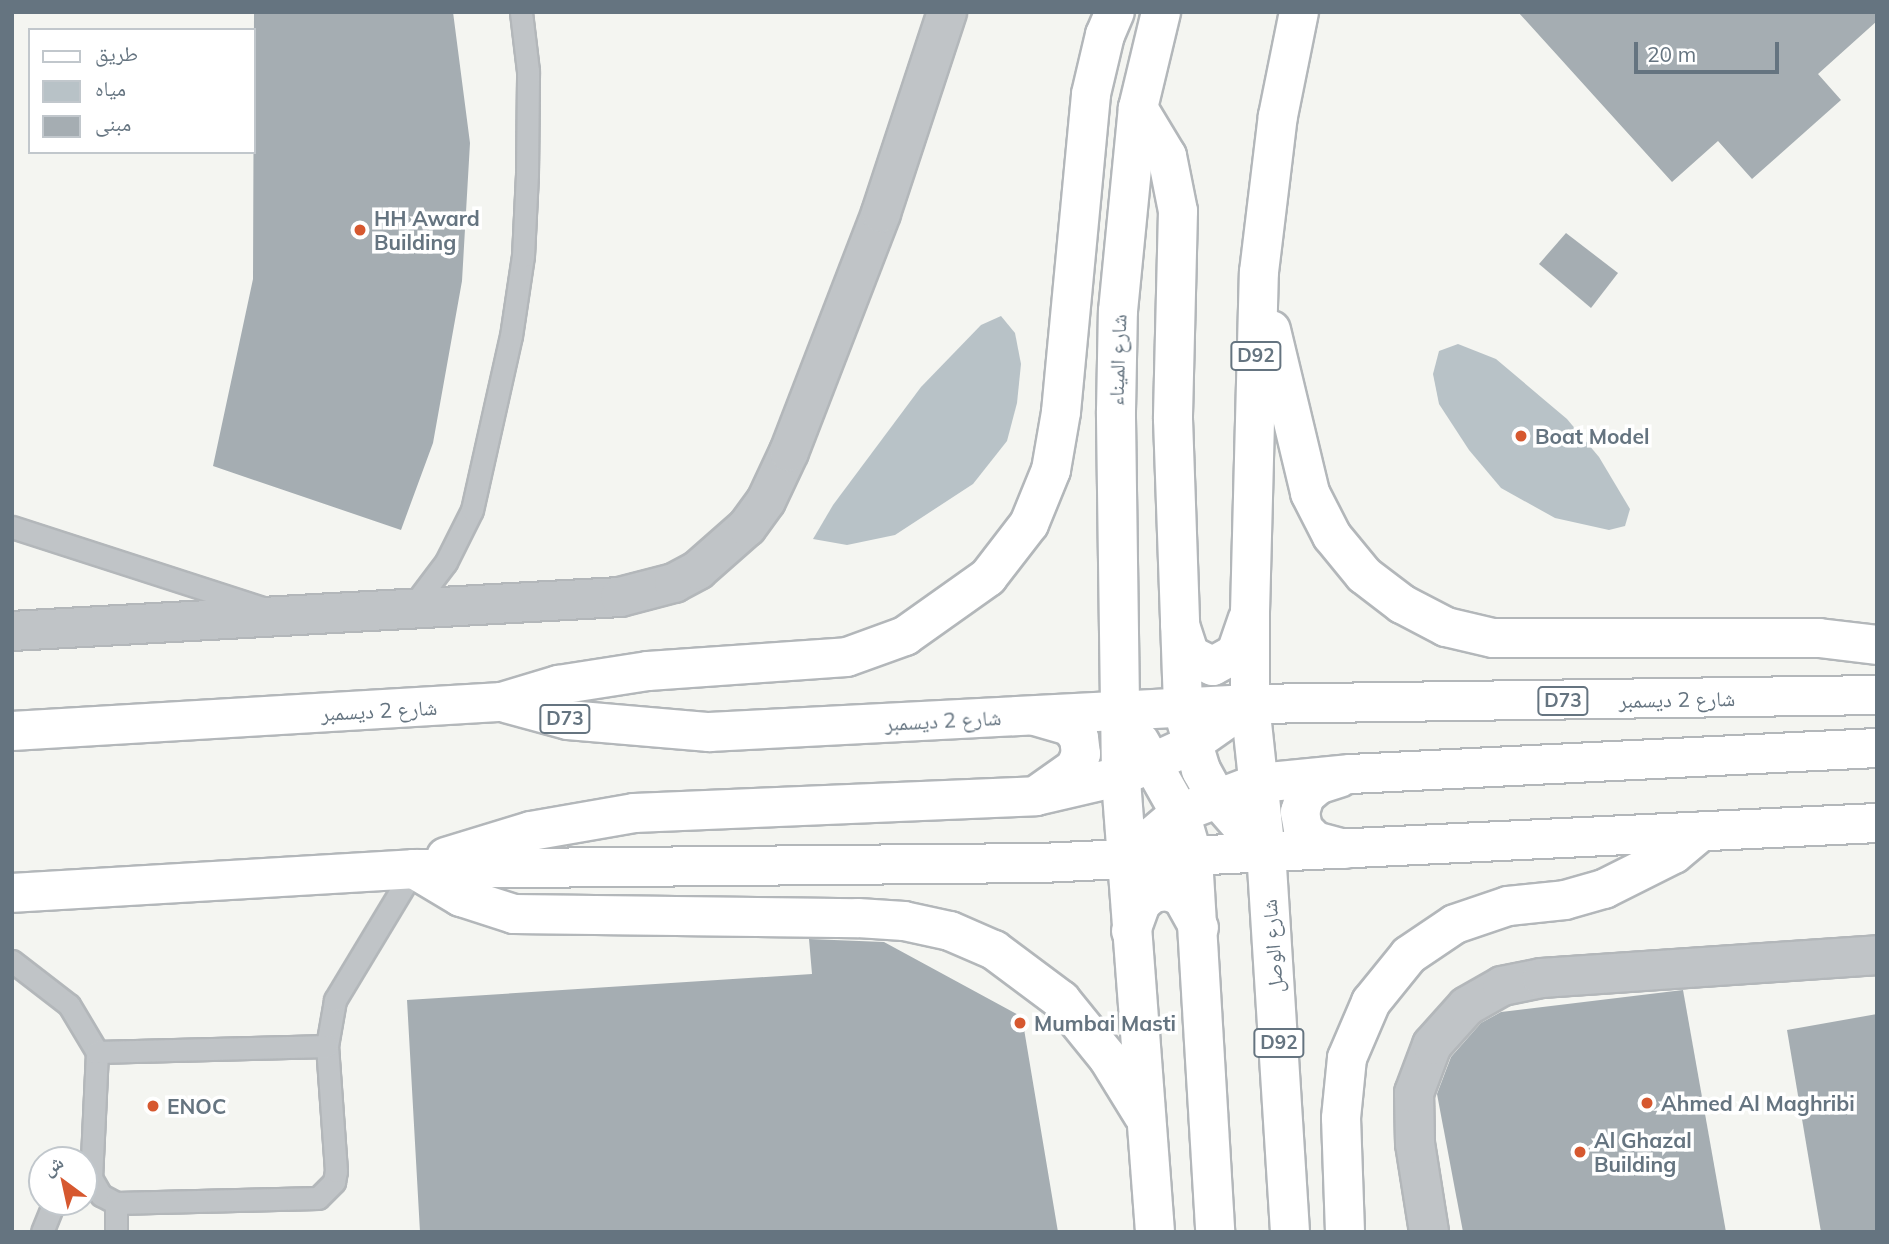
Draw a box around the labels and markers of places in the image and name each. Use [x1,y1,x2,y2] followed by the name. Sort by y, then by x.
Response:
[374,205,480,255] place label: HH Award Building
[352,222,368,238] marker: HH Award Building
[1535,423,1649,449] place label: Boat Model
[1513,428,1529,444] marker: Boat Model
[1034,1010,1176,1036] place label: Mumbai Masti
[1012,1015,1028,1031] marker: Mumbai Masti
[1661,1090,1855,1116] place label: Ahmed Al Maghribi
[167,1093,226,1119] place label: ENOC
[1639,1095,1655,1111] marker: Ahmed Al Maghribi
[145,1098,161,1114] marker: ENOC
[1594,1127,1692,1177] place label: Al Ghazal Building
[1572,1144,1588,1160] marker: Al Ghazal Building

